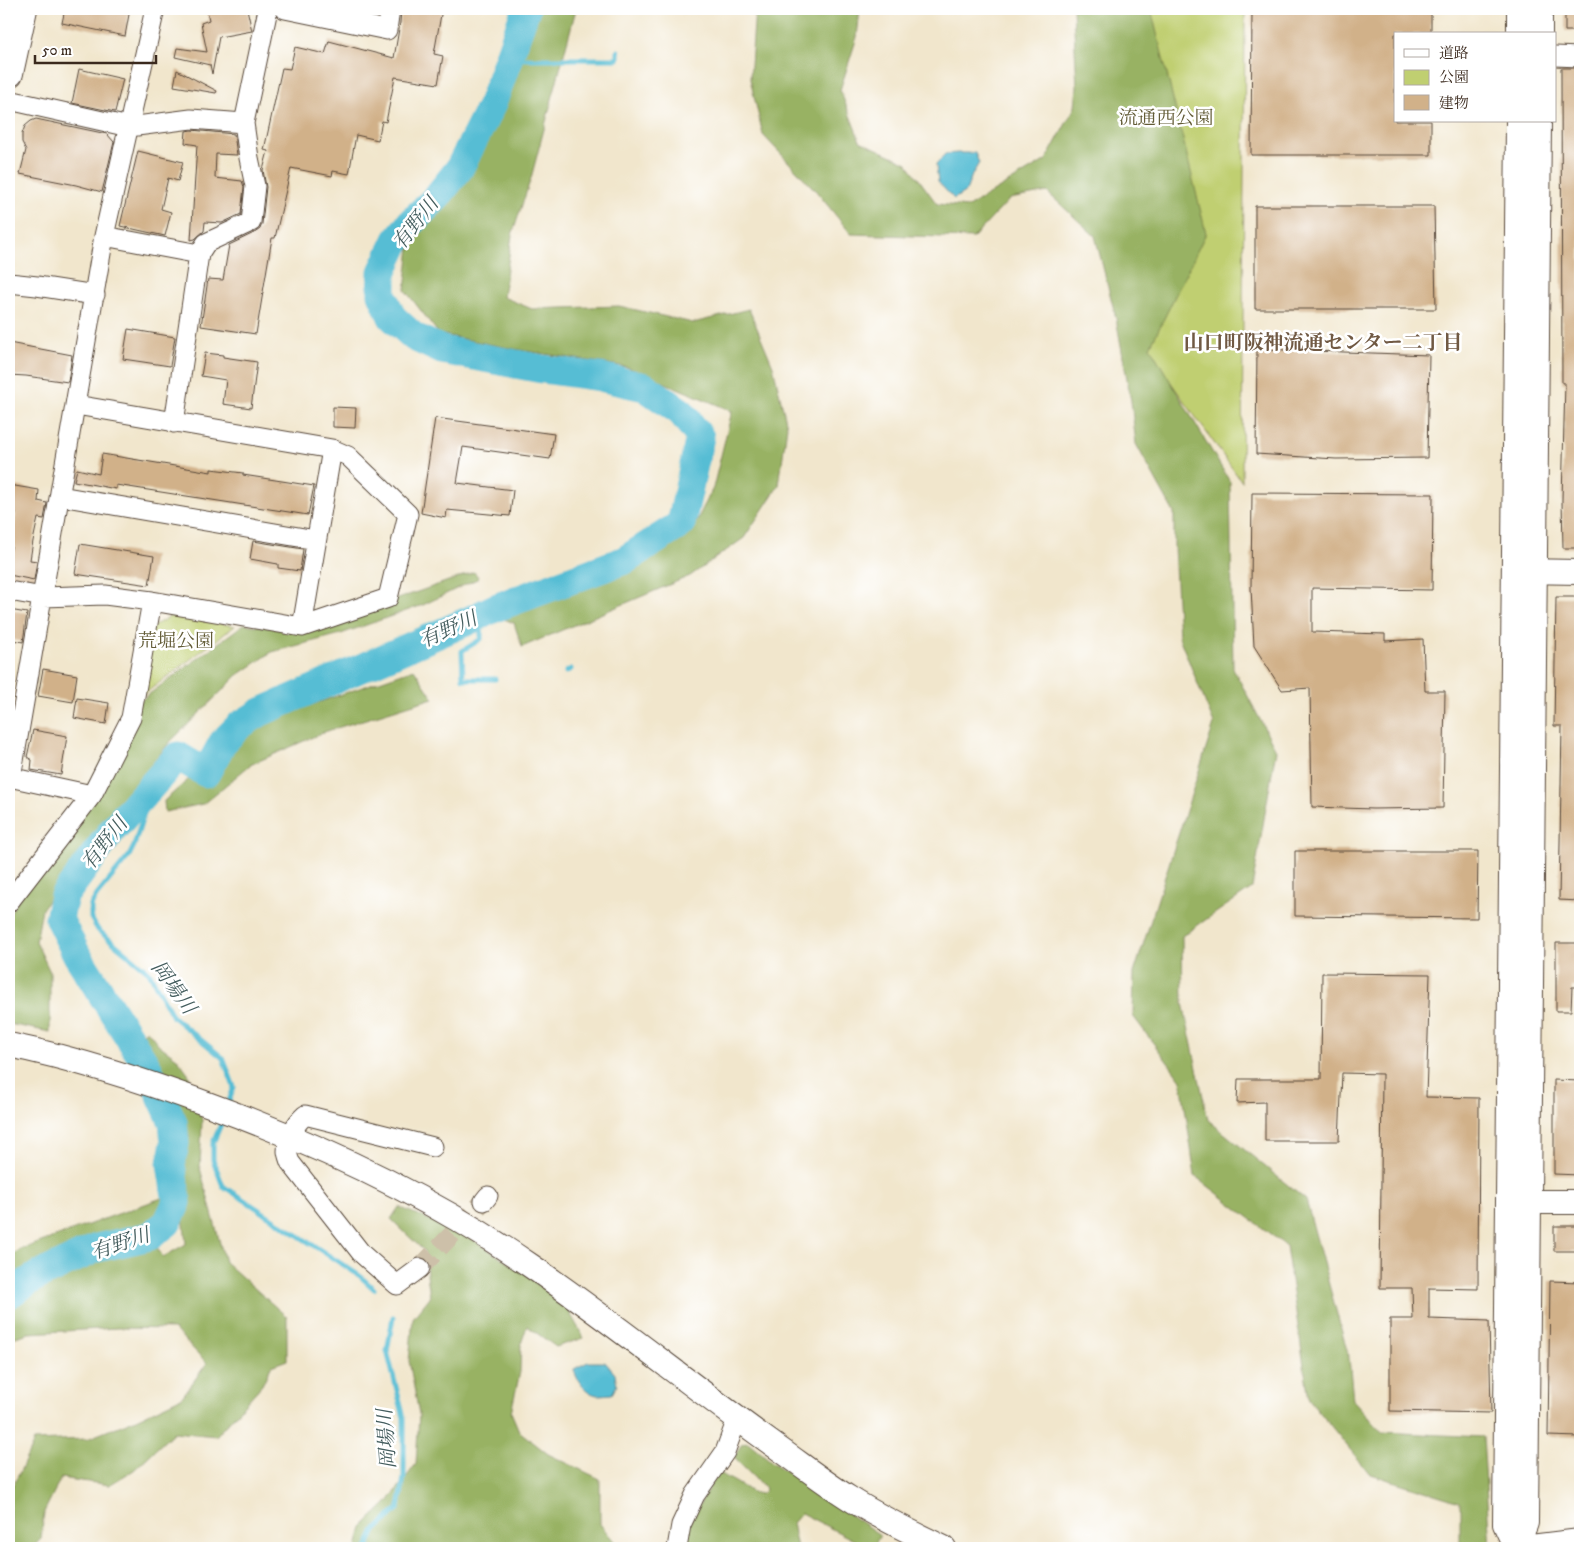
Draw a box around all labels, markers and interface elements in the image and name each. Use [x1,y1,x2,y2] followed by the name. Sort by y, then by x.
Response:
[35,32,156,64] scale bar
[1394,32,1556,122] legend
[42,41,72,60] text: 50 m
[1439,44,1469,63] text: 道路
[1439,68,1469,87] text: 公園
[1439,94,1469,113] text: 建物
[1118,107,1214,130] park label: 流通西公園
[388,191,446,255] water label: 有野川
[1183,331,1463,356] district label: 山口町阪神流通センター二丁目
[416,606,483,654] water label: 有野川
[138,630,214,653] park label: 荒堀公園
[77,811,135,875] water label: 有野川
[145,956,202,1021] water label: 岡場川
[88,1223,155,1266] water label: 有野川
[373,1406,402,1470] water label: 岡場川

